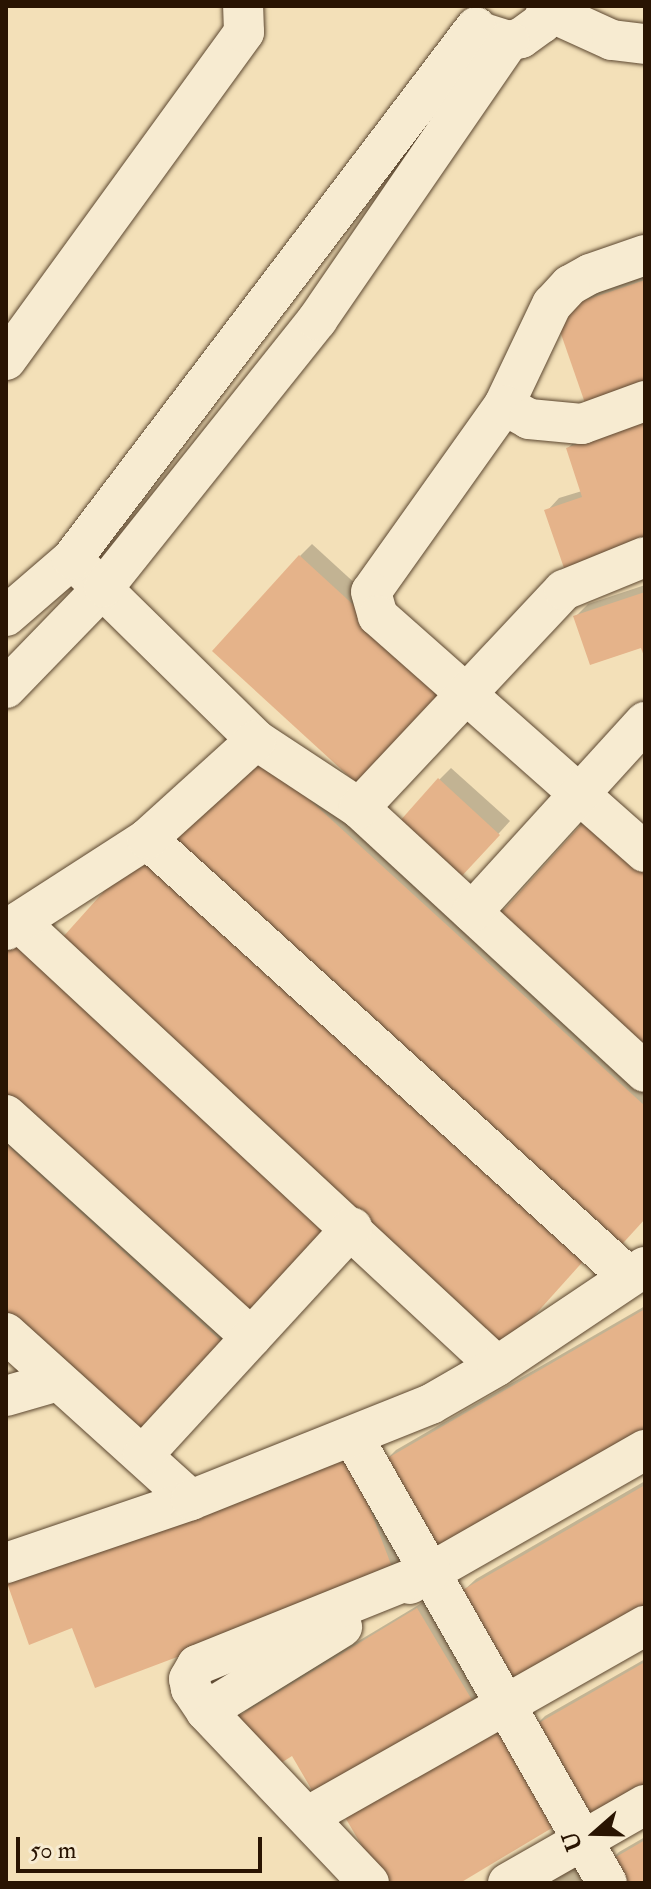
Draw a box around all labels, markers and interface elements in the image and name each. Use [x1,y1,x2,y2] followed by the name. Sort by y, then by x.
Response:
[555,1793,635,1873] north arrow
[20,1821,266,1871] scale bar
[556,1828,589,1855] text: U
[30,1835,76,1866] text: 50 m

